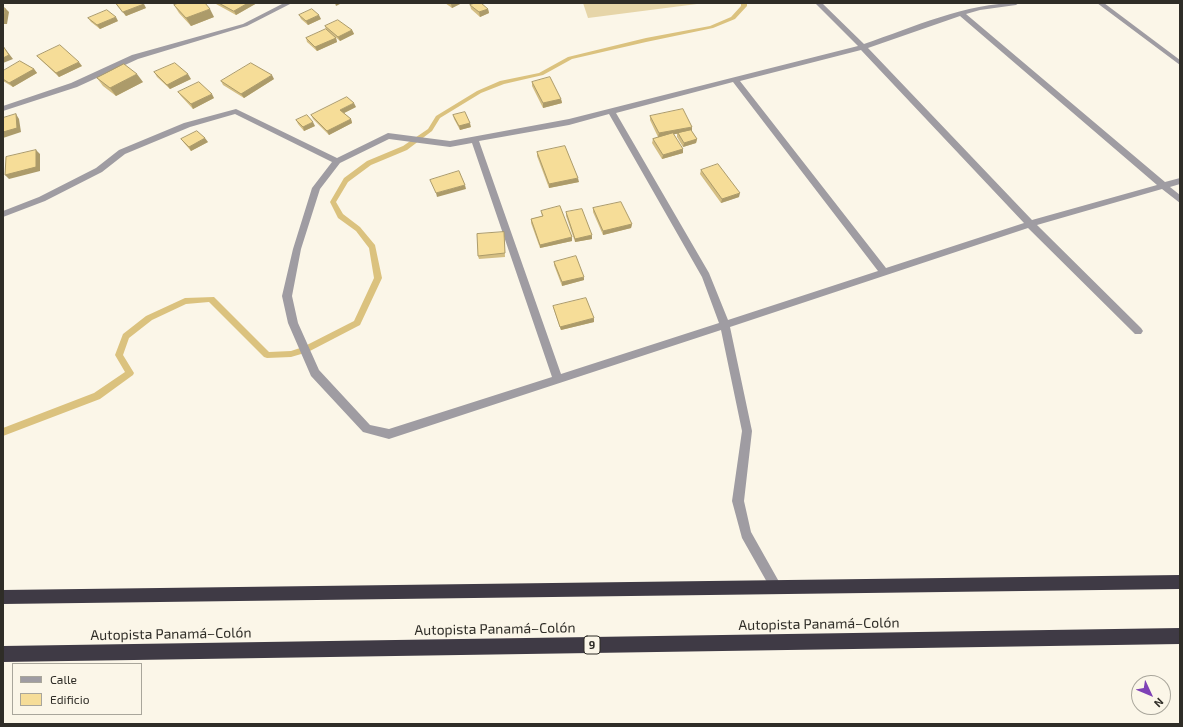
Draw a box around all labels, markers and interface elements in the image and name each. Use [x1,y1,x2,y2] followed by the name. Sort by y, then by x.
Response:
[738,614,900,634] street label: Autopista Panamá–Colón
[414,619,576,639] street label: Autopista Panamá–Colón
[90,624,252,644] street label: Autopista Panamá–Colón
[584,636,600,654] road number: 9
[12,663,142,715] legend
[50,672,77,686] text: Calle
[1131,675,1171,715] north arrow
[50,692,90,706] text: Edificio
[1152,696,1167,710] text: N

